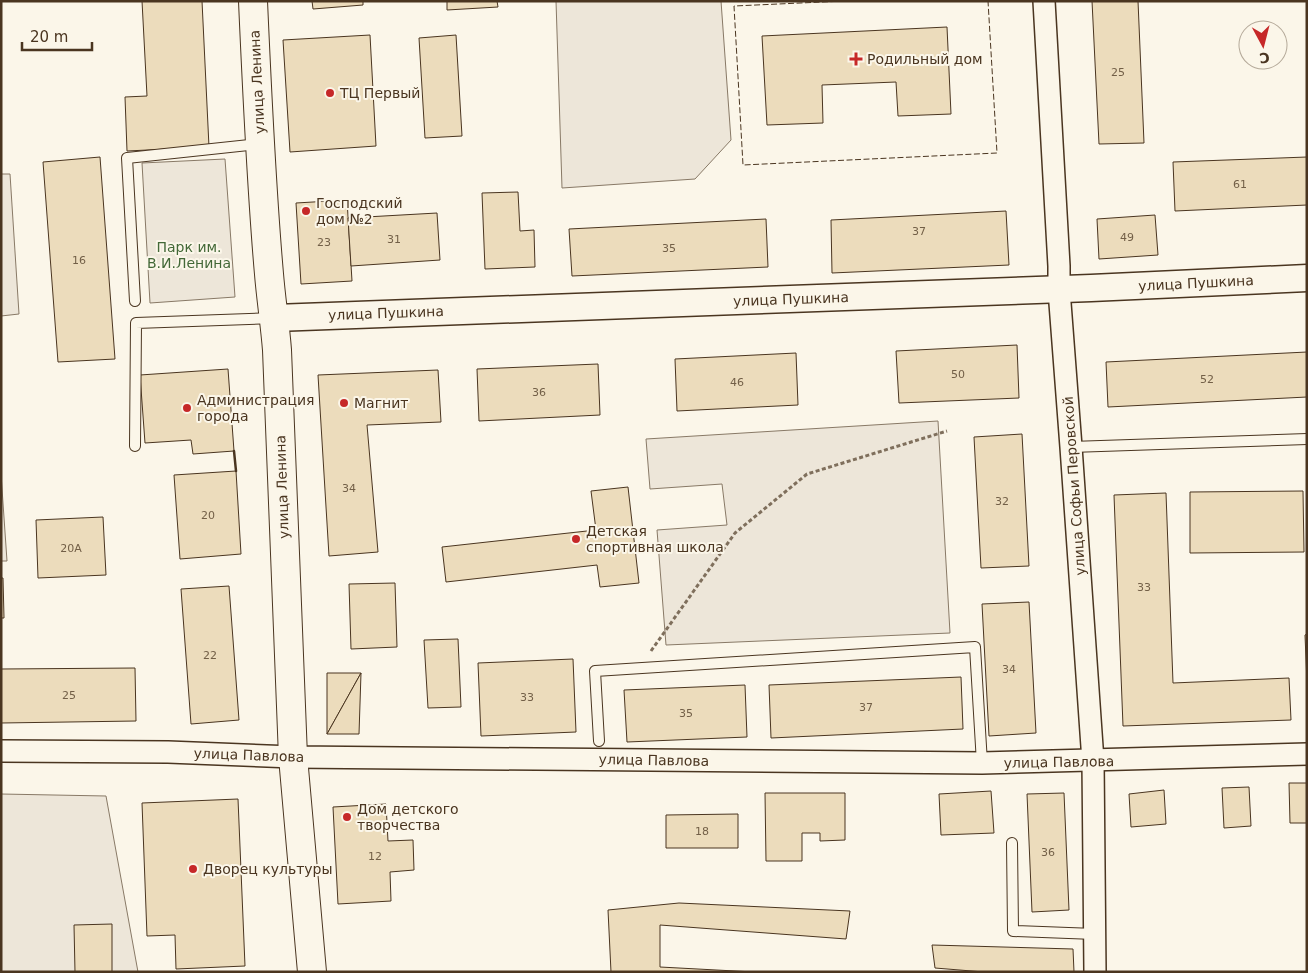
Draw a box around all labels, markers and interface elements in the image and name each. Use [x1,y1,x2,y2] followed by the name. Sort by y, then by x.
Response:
[22,20,92,52] scale bar
[1238,20,1288,70] north arrow
[30,28,68,46] text: 20 m
[246,30,268,134] street label: улица Ленина
[1259,49,1271,66] text: С
[867,51,983,67] place label: Родильный дом
[849,52,863,66] marker: Родильный дом
[1111,66,1125,79] house number: 25
[339,85,420,101] place label: ТЦ Первый
[324,87,336,99] marker: ТЦ Первый
[1233,178,1247,191] house number: 61
[316,195,403,227] place label: Господский дом №2
[300,205,312,217] marker: Господский дом №2
[912,225,926,238] house number: 37
[1120,231,1134,244] house number: 49
[387,233,401,246] house number: 31
[317,236,331,249] house number: 23
[147,239,231,271] park label: Парк им. В.И.Ленина
[662,242,676,255] house number: 35
[72,254,86,267] house number: 16
[1138,272,1254,294] street label: улица Пушкина
[733,289,849,309] street label: улица Пушкина
[328,303,444,323] street label: улица Пушкина
[951,368,965,381] house number: 50
[1200,373,1214,386] house number: 52
[730,376,744,389] house number: 46
[532,386,546,399] house number: 36
[197,392,315,424] place label: Администрация города
[354,395,408,411] place label: Магнит
[1060,396,1088,576] street label: улица Софьи Перовской
[338,397,350,409] marker: Магнит
[181,402,193,414] marker: Администрация города
[272,435,292,539] street label: улица Ленина
[342,482,356,495] house number: 34
[995,495,1009,508] house number: 32
[201,509,215,522] house number: 20
[586,523,724,555] place label: Детская спортивная школа
[570,533,582,545] marker: Детская спортивная школа
[60,542,82,555] house number: 20А
[1137,581,1151,594] house number: 33
[203,649,217,662] house number: 22
[1002,663,1016,676] house number: 34
[62,689,76,702] house number: 25
[520,691,534,704] house number: 33
[859,701,873,714] house number: 37
[679,707,693,720] house number: 35
[193,745,305,765] street label: улица Павлова
[599,751,709,769] street label: улица Павлова
[1004,753,1114,771] street label: улица Павлова
[357,801,459,833] place label: Дом детского творчества
[341,811,353,823] marker: Дом детского творчества
[695,825,709,838] house number: 18
[1041,846,1055,859] house number: 36
[368,850,382,863] house number: 12
[203,861,333,877] place label: Дворец культуры
[187,863,199,875] marker: Дворец культуры

